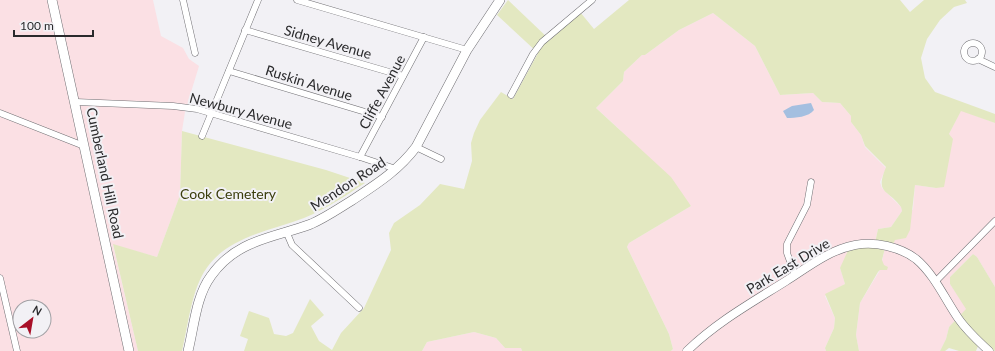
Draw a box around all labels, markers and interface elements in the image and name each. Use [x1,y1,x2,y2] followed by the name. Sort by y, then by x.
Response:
[14,12,93,38] scale bar
[20,18,54,33] text: 100 m
[282,21,374,62] street label: Sidney Avenue
[355,52,408,132] street label: Cliffe Avenue
[264,61,355,104] street label: Ruskin Avenue
[188,89,294,132] street label: Newbury Avenue
[83,106,128,240] street label: Cumberland Hill Road
[307,153,389,214] street label: Mendon Road
[180,185,277,202] park label: Cook Cemetery
[743,234,832,297] street label: Park East Drive
[12,299,52,339] north arrow
[30,302,44,318] text: N

